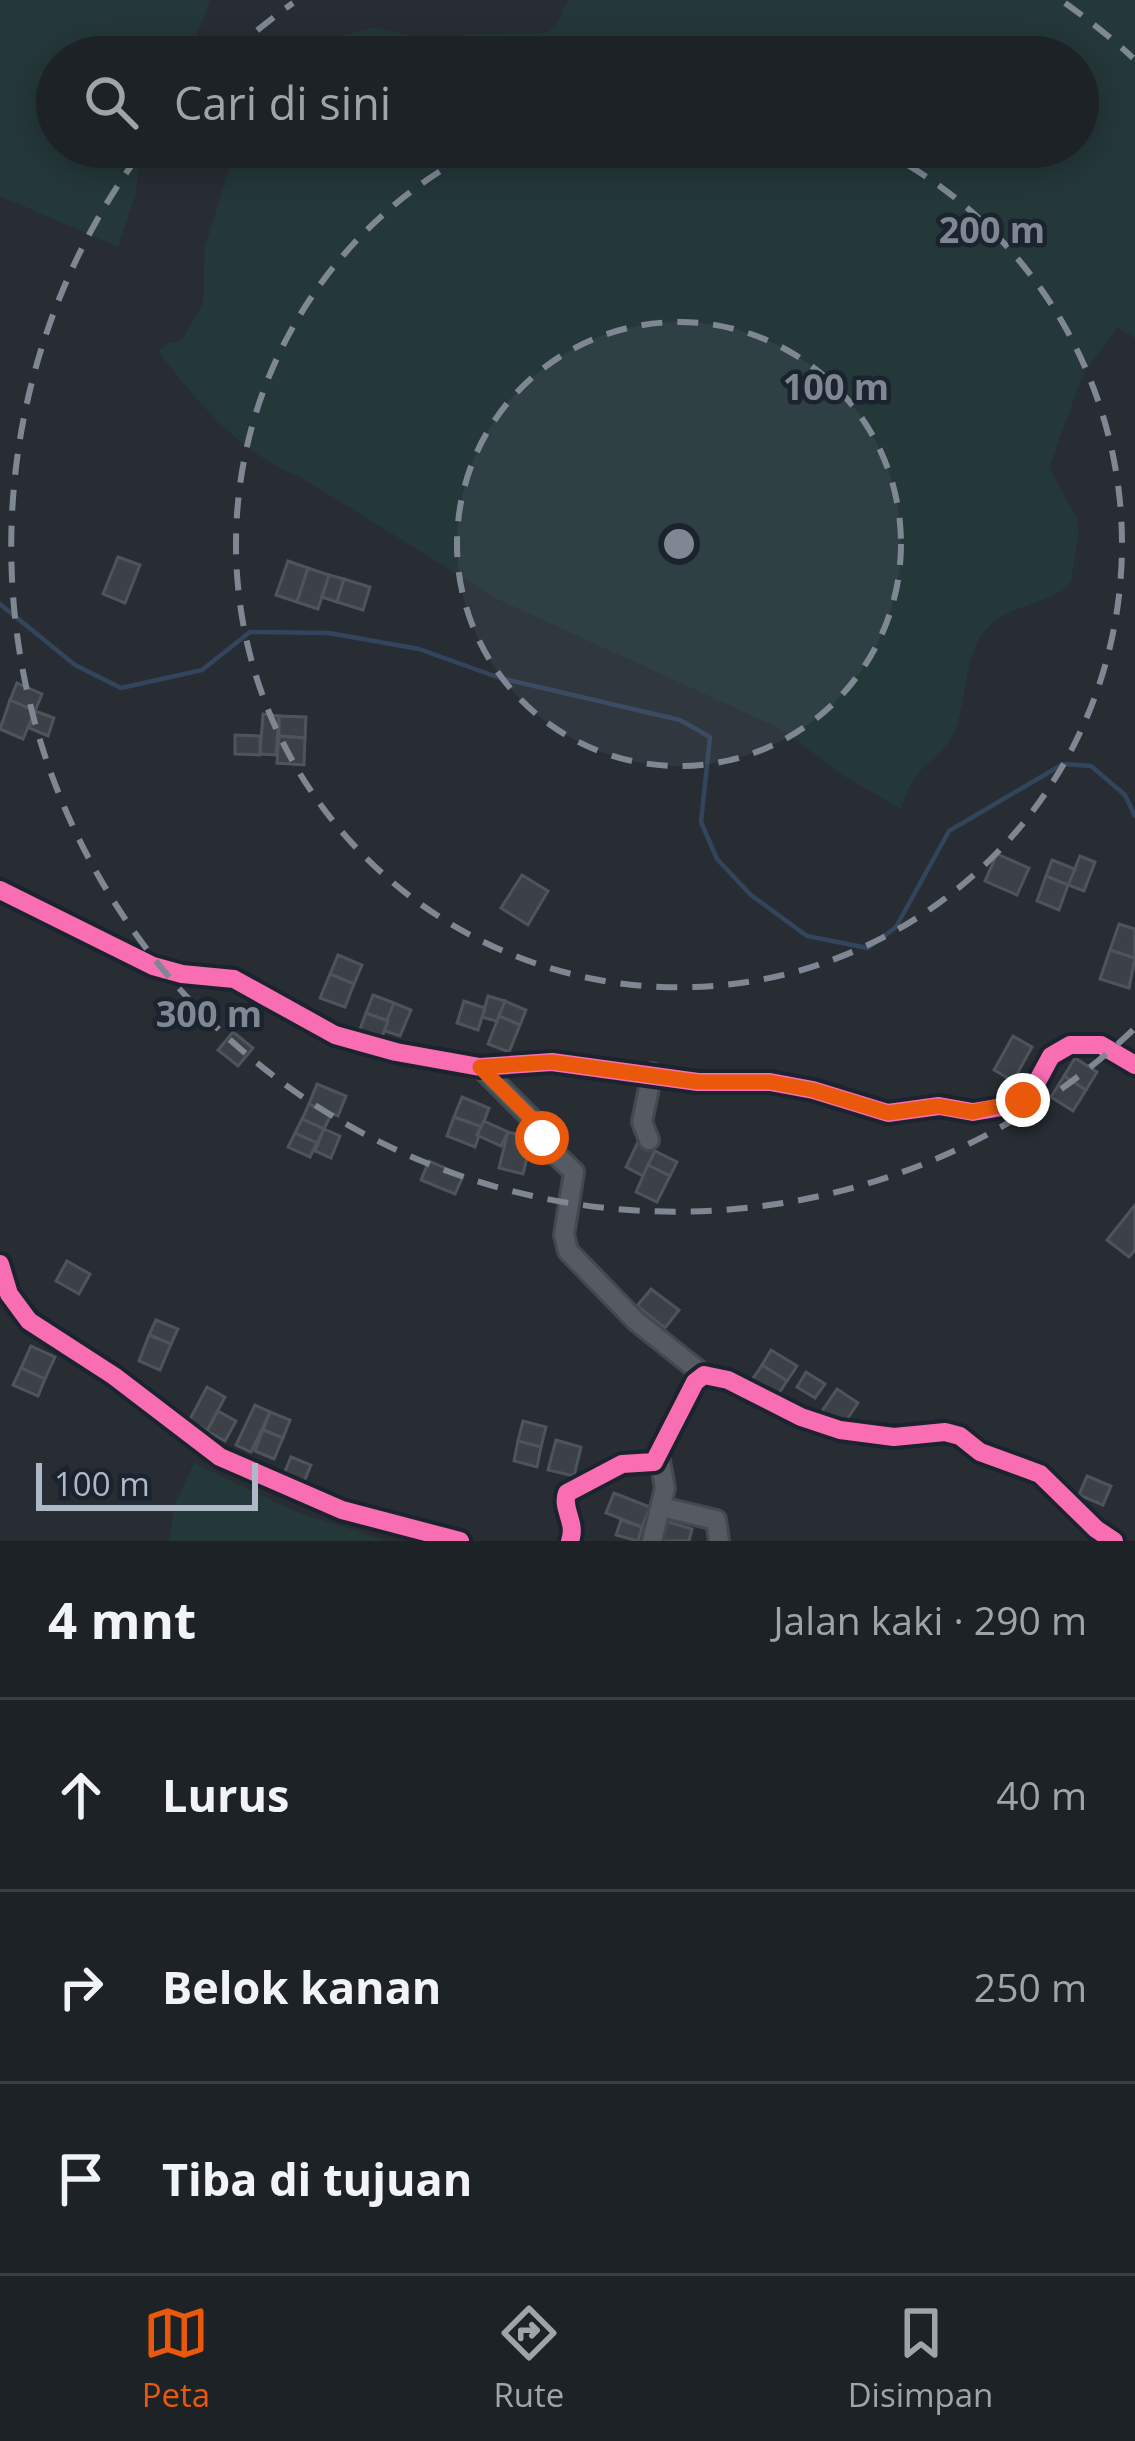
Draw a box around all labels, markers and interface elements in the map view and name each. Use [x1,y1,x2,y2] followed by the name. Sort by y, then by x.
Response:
[36,36,1099,168] search box
[78,69,144,135] icon: search
[174,72,391,133] text: Cari di sini
[939,205,1045,254] text: 200 m
[783,362,889,411] text: 100 m
[658,523,700,565] centre of rings
[156,989,262,1038] text: 300 m
[996,1073,1050,1127] route end
[515,1111,569,1165] route start
[36,1457,258,1510] scale bar
[54,1461,150,1506] text: 100 m
[48,1584,196,1654] text: 4 mnt
[773,1593,1087,1646] text: Jalan kaki · 290 m
[48,1762,114,1828] icon: ahead
[162,1764,289,1825] text: Lurus
[996,1768,1087,1821] text: 40 m
[48,1954,114,2020] icon: right
[162,1956,441,2017] text: Belok kanan
[974,1960,1087,2013] text: 250 m
[48,2146,114,2212] icon: arrive
[162,2148,472,2209] text: Tiba di tujuan
[142,2300,210,2417] tab: Peta
[493,2300,564,2417] tab: Rute
[848,2300,993,2417] tab: Disimpan

